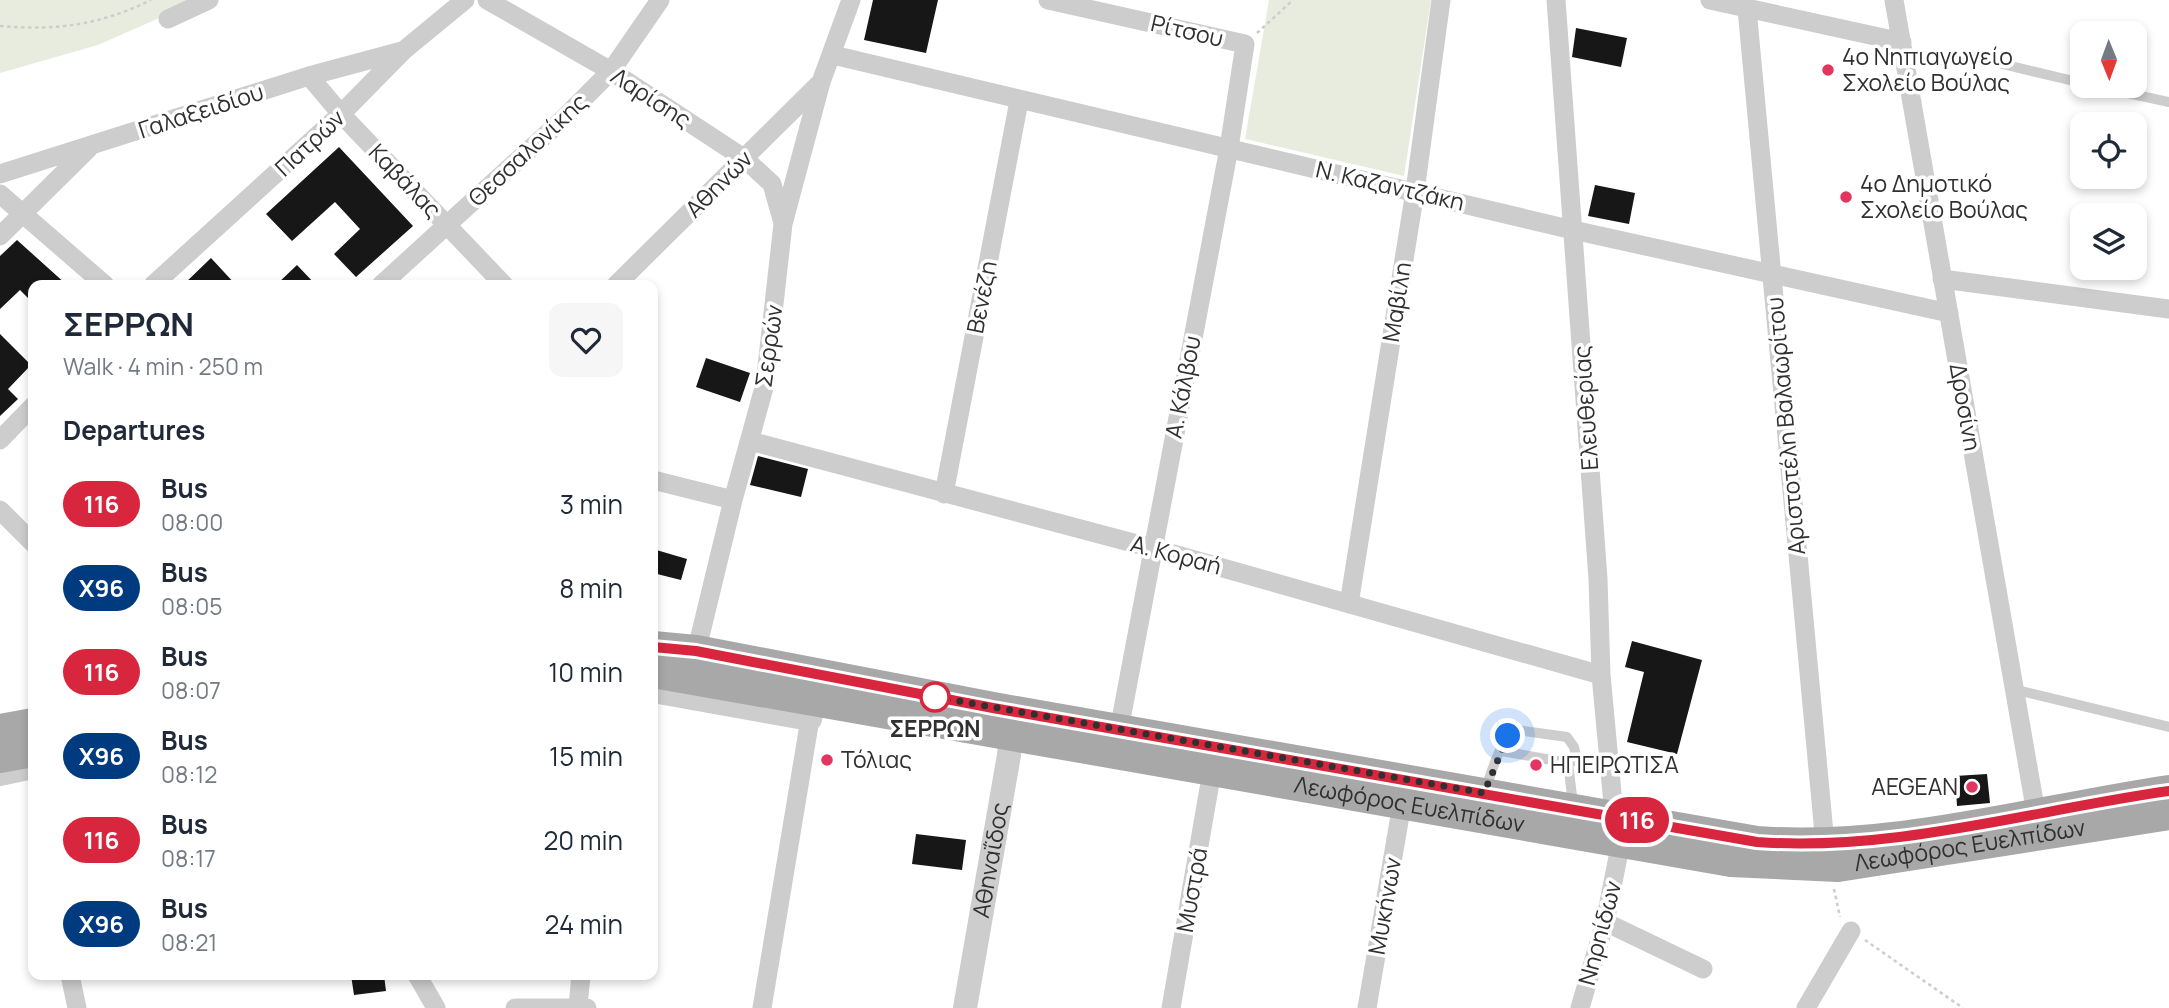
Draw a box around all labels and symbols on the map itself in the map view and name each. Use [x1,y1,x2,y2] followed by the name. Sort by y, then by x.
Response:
[1148,6,1227,54] street label: Ρίτσου
[2070,21,2147,98] north arrow
[1842,40,2013,98] place label: 4ο Νηπιαγωγείο Σχολείο Βούλας
[605,59,698,135] street label: Λαρίσης
[1820,62,1836,78] marker: 4ο Νηπιαγωγείο Σχολείο Βούλας
[134,75,267,145] street label: Γαλαξειδίου
[461,86,594,213] street label: Θεσσαλονίκης
[267,101,351,183] street label: Πατρών
[362,136,449,225] street label: Καβάλας
[678,142,759,224] street label: Αθηνών
[1313,152,1468,218] street label: Ν. Καζαντζάκη
[1860,167,2028,225] place label: 4ο Δημοτικό Σχολείο Βούλας
[1838,189,1854,205] marker: 4ο Δημοτικό Σχολείο Βούλας
[958,258,1004,336] street label: Βενέζη
[1374,260,1418,344] street label: Μαβίλη
[1758,296,1812,556] street label: Αριστοτέλη Βαλαωρίτου
[746,302,790,389] street label: Σερρών
[1156,333,1208,441] street label: A. Κάλβου
[1565,345,1605,472] street label: Ελευθερίας
[1943,361,1989,453] street label: Δροσίνη
[1127,527,1225,581] street label: Α. Κοραή
[920,682,950,712] marker: ΣΕΡΡΩΝ
[889,712,981,744] place label: ΣΕΡΡΩΝ
[1490,718,1525,753] your location
[841,743,912,775] place label: Τόλιας
[1550,748,1679,780] place label: ΗΠΕΙΡΩΤΙΣΑ
[819,752,835,768] marker: Τόλιας
[1528,757,1544,773] marker: ΗΠΕΙΡΩΤΙΣΑ
[1292,768,1528,840] street label: Λεωφόρος Ευελπίδων
[1871,770,1958,802] place label: AEGEAN
[1964,779,1980,795] marker: AEGEAN
[1597,797,1677,843] line badge: 116
[964,800,1015,920] street label: Αθηναΐδος
[1852,810,2088,878] street label: Λεωφόρος Ευελπίδων
[1168,845,1214,935] street label: Μυστρά
[1360,854,1408,957] street label: Μυκήνων
[1570,877,1628,989] street label: Νηρηίδων

